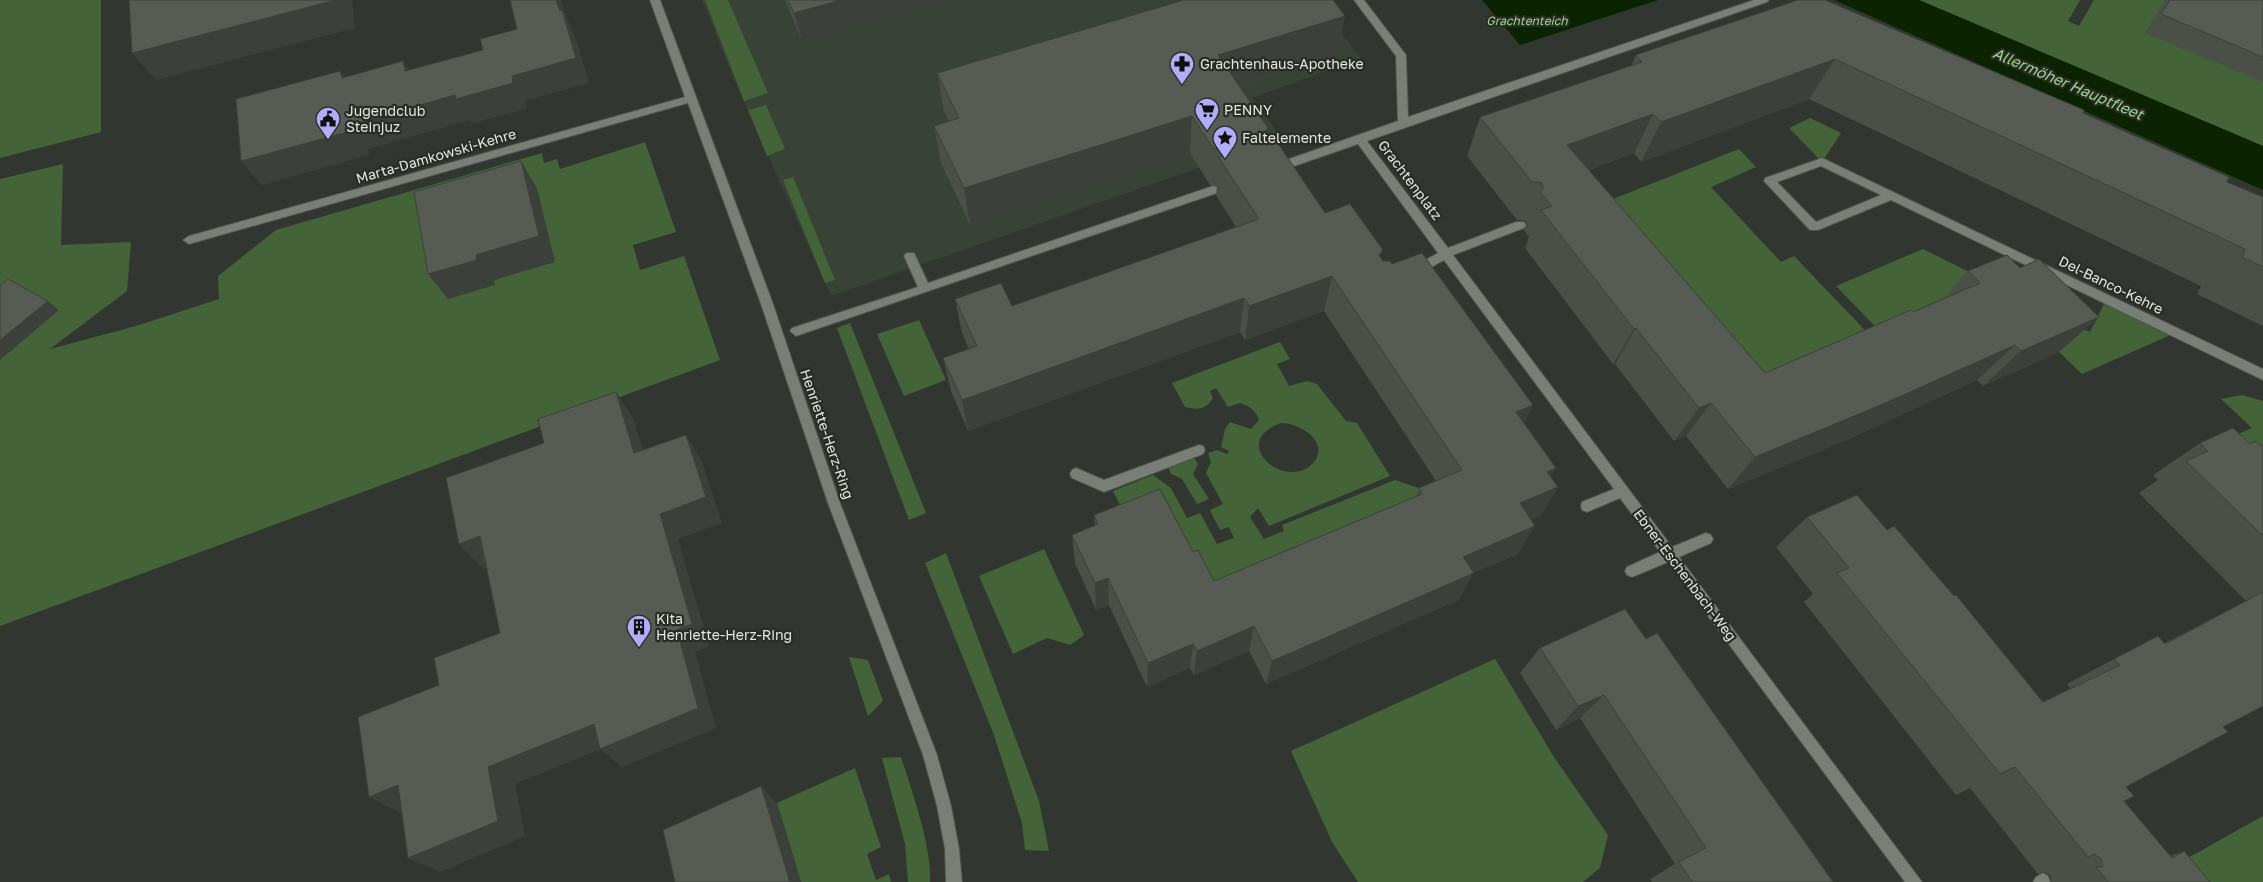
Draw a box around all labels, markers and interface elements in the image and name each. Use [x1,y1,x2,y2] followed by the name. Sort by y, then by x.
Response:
[1486,13,1568,28] water label: Grachtenteich
[1991,43,2148,124] water label: Allermöher Hauptfleet
[1169,51,1195,85] pharmacy icon: Grachtenhaus-Apotheke
[1200,55,1364,72] place label: Grachtenhaus-Apotheke
[1194,97,1220,131] supermarket icon: PENNY
[1224,101,1272,118] place label: PENNY
[346,102,425,135] place label: Jugendclub Steinjuz
[315,106,341,140] public building icon: Jugendclub Steinjuz
[354,124,518,187] street label: Marta-Damkowski-Kehre
[1212,125,1238,159] place icon: Faltelemente
[1242,129,1331,146] place label: Faltelemente
[1375,136,1446,223] street label: Grachtenplatz
[2056,252,2166,317] street label: Del-Banco-Kehre
[797,367,858,501] street label: Henriette-Herz-Ring
[1630,506,1740,644] street label: Ebner-Eschenbach-Weg
[656,610,792,643] place label: Kita Henriette-Herz-Ring
[626,614,652,648] building icon: Kita Henriette-Herz-Ring

